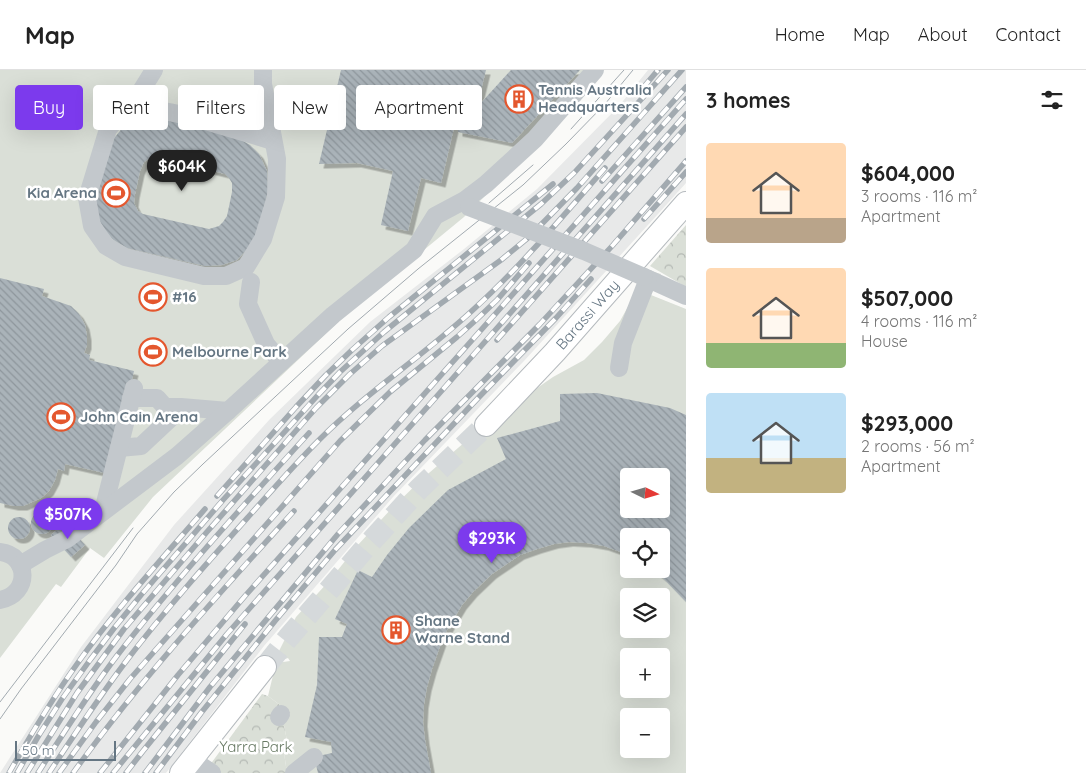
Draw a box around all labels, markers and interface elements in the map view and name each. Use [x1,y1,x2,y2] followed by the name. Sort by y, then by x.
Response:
[25,20,75,50] text: Map
[775,23,825,46] text: Home
[853,23,890,46] text: Map
[918,23,968,46] text: About
[996,23,1061,46] text: Contact
[538,80,652,116] place label: Tennis Australia Headquarters
[504,84,534,114] building icon: Tennis Australia Headquarters
[15,85,83,130] chip: Buy
[93,85,168,130] chip: Rent
[178,85,264,130] chip: Filters
[274,85,346,130] chip: New
[356,85,482,130] chip: Apartment
[1038,86,1066,114] icon: filters
[706,87,790,113] text: 3 homes
[147,150,217,192] pin: $604K
[158,156,206,176] text: $604K
[861,160,955,186] text: $604,000
[746,163,806,223] icon: home
[101,178,131,208] sports icon: Kia Arena
[27,183,97,202] place label: Kia Arena
[861,186,977,206] text: 3 rooms · 116 m²
[861,206,941,226] text: Apartment
[551,276,623,353] street label: Barassi Way
[138,282,168,312] sports icon: #16
[861,285,953,311] text: $507,000
[172,287,197,306] place label: #16
[746,288,806,348] icon: home
[861,311,977,331] text: 4 rooms · 116 m²
[861,331,908,351] text: House
[138,337,168,367] sports icon: Melbourne Park
[172,342,287,361] place label: Melbourne Park
[46,402,76,432] sports icon: John Cain Arena
[80,407,198,426] place label: John Cain Arena
[861,410,953,436] text: $293,000
[746,413,806,473] icon: home
[861,436,975,456] text: 2 rooms · 56 m²
[861,456,941,476] text: Apartment
[620,468,670,518] north arrow
[620,468,670,758] map controls
[33,498,103,540] pin: $507K
[44,504,92,524] text: $507K
[457,522,527,564] pin: $293K
[469,528,515,548] text: $293K
[620,528,670,578] button: locate
[620,588,670,638] button: layers
[415,611,510,647] place label: Shane Warne Stand
[381,615,411,645] building icon: Shane Warne Stand
[620,648,670,698] button: +
[620,708,670,758] button: −
[219,737,293,756] park label: Yarra Park
[15,738,116,761] scale bar
[22,741,55,759] text: 50 m

